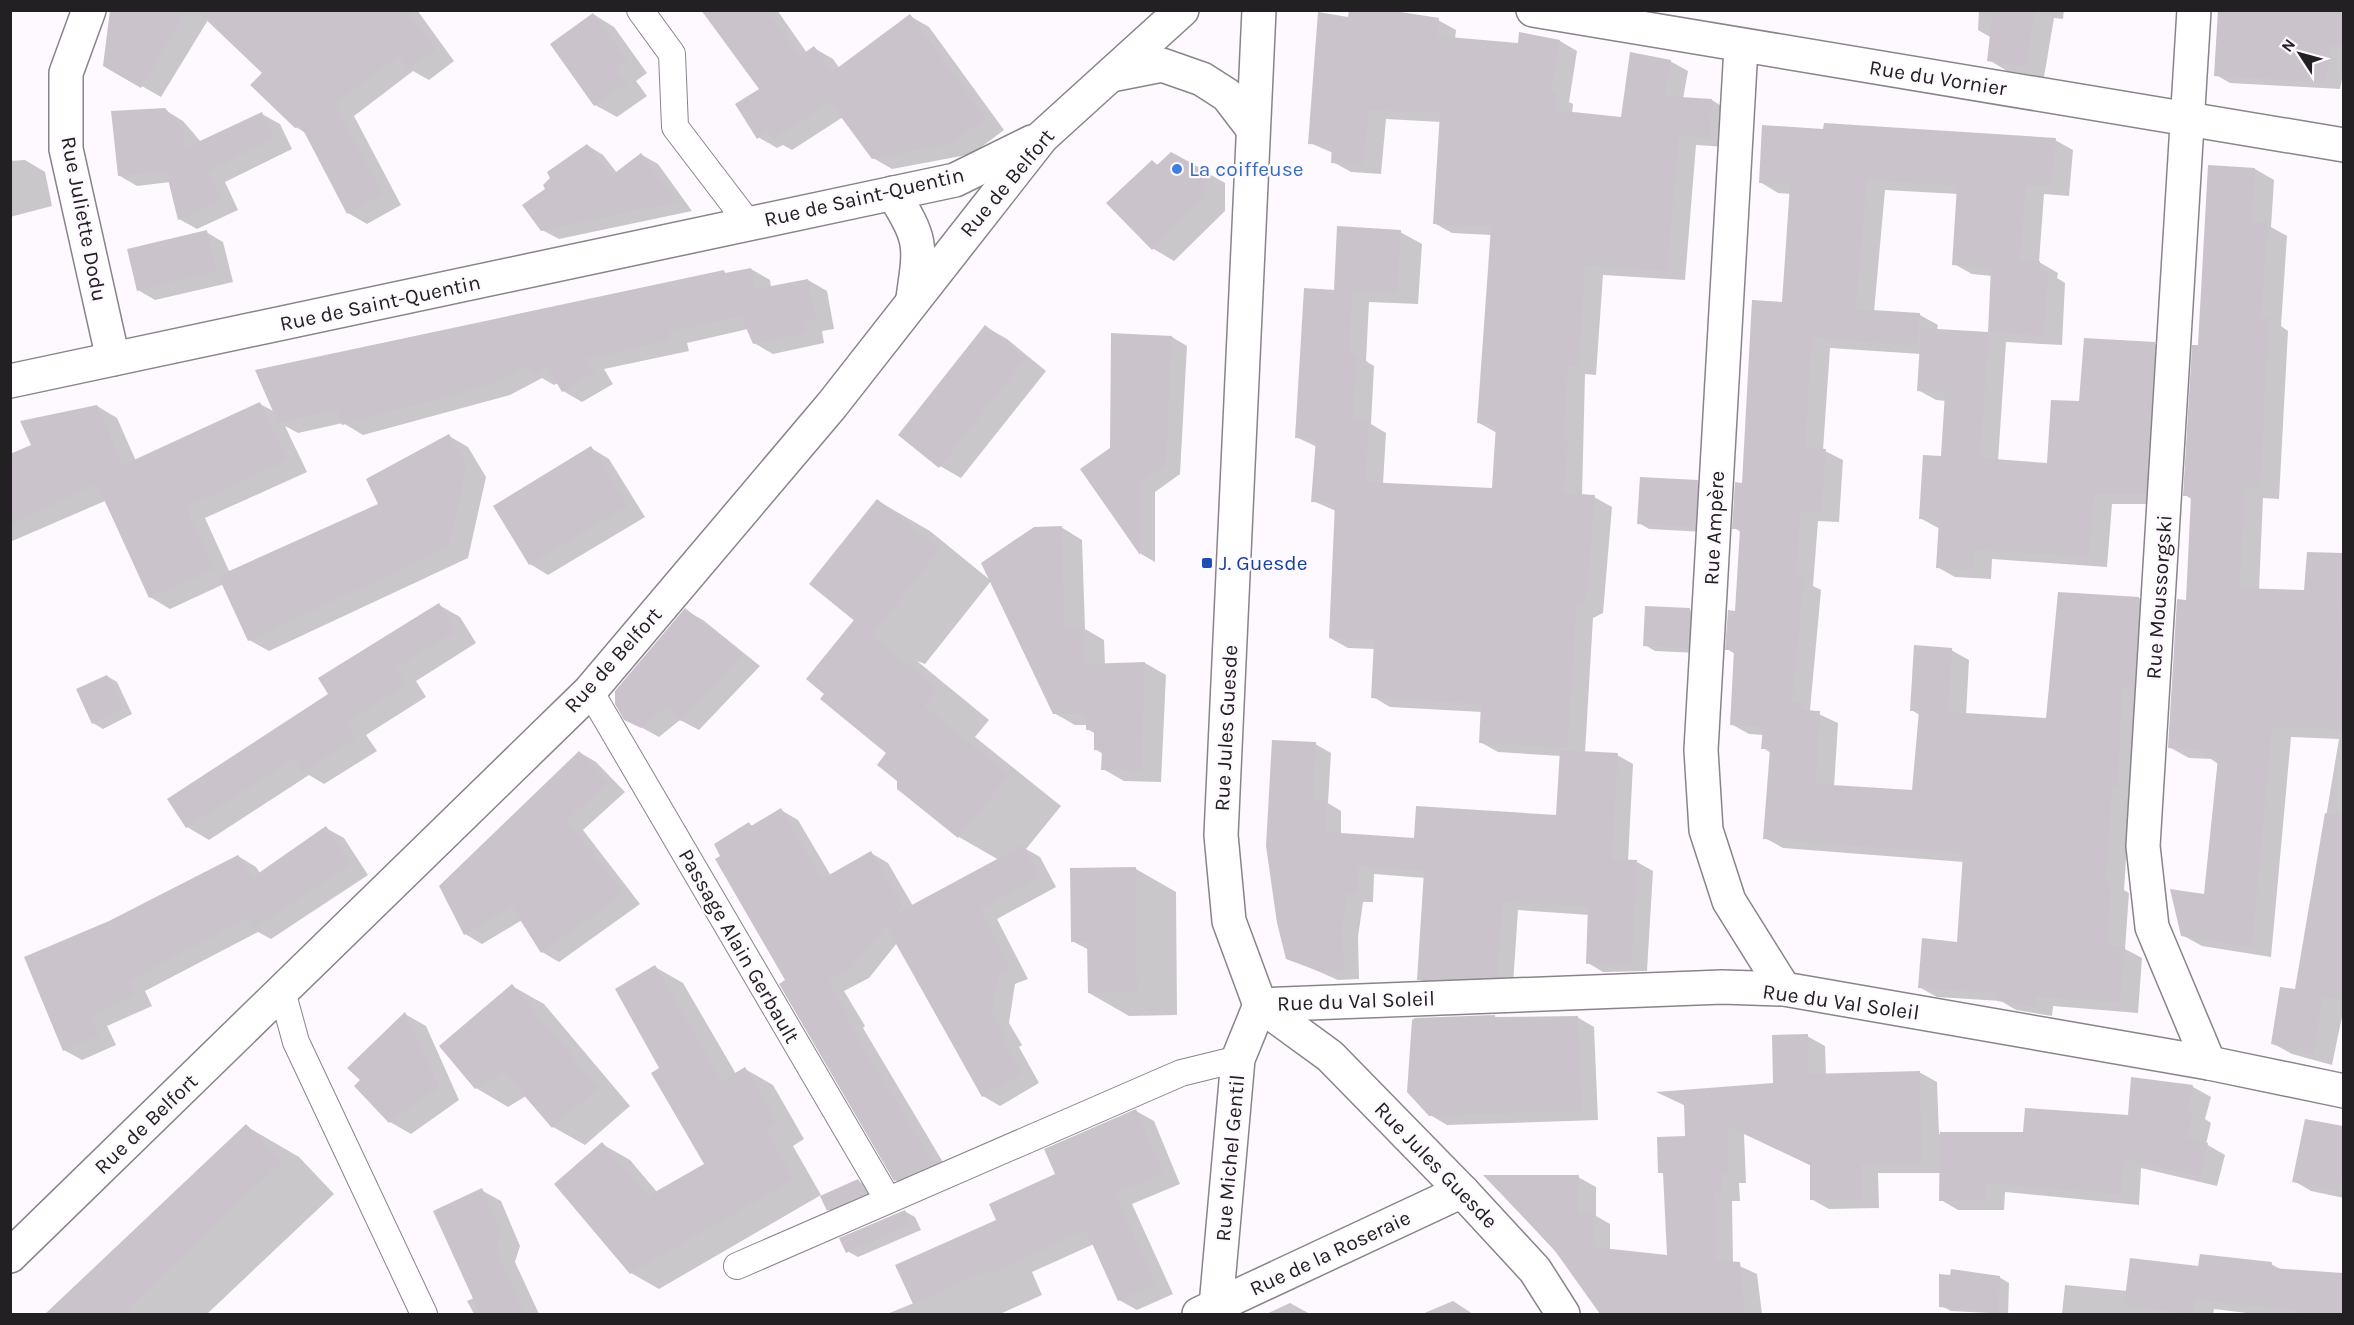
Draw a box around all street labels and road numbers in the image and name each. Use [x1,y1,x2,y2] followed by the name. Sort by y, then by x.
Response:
[1867,55,2009,101] street label: Rue du Vornier
[955,124,1059,242] street label: Rue de Belfort
[56,134,112,304] street label: Rue Juliette Dodu
[762,162,966,232] street label: Rue de Saint-Quentin
[277,270,483,336] street label: Rue de Saint-Quentin
[1699,470,1729,586] street label: Rue Ampère
[2141,514,2177,680] street label: Rue Moussorgski
[559,602,667,718] street label: Rue de Belfort
[1210,644,1242,812] street label: Rue Jules Guesde
[674,845,805,1047] street label: Passage Alain Gerbault
[1761,979,1921,1025] street label: Rue du Val Soleil
[1277,986,1435,1016] street label: Rue du Val Soleil
[90,1069,202,1179] street label: Rue de Belfort
[1211,1073,1249,1243] street label: Rue Michel Gentil
[1370,1097,1502,1233] street label: Rue Jules Guesde
[1246,1205,1414,1301] street label: Rue de la Roseraie

